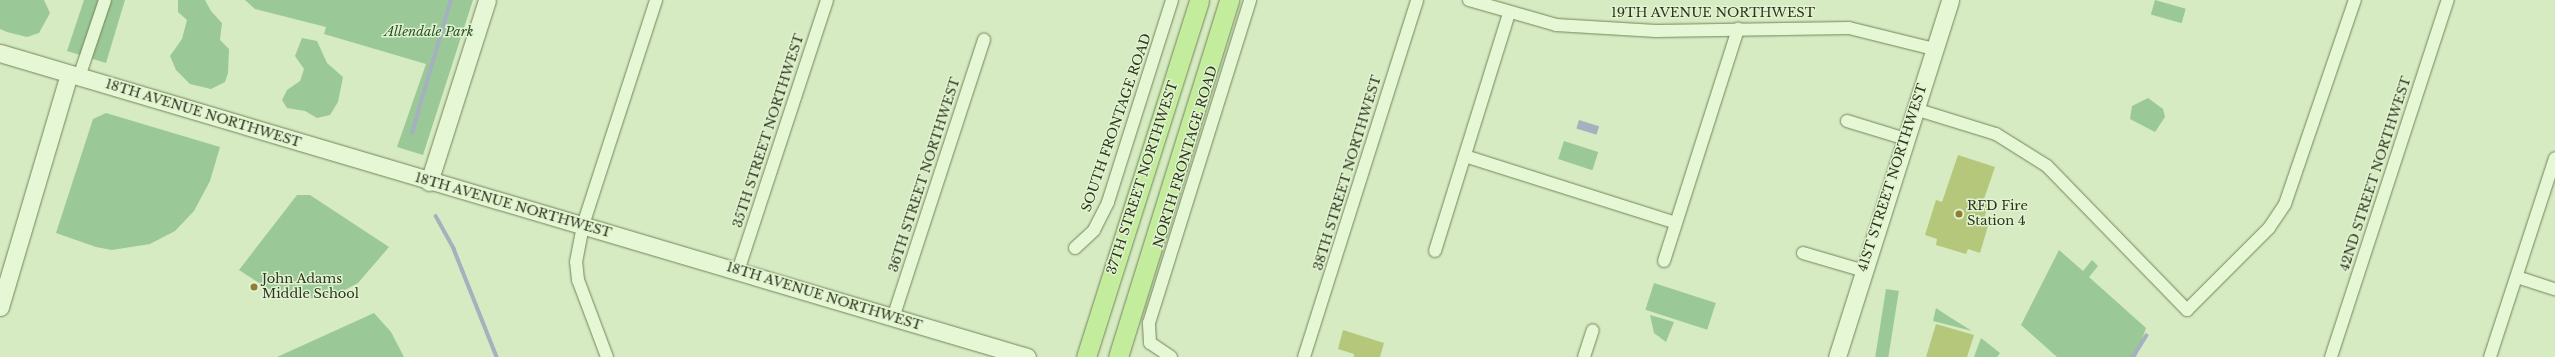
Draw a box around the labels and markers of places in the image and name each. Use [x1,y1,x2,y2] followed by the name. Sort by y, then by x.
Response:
[1967,199,2028,230] place label: RFD Fire Station 4
[1954,209,1964,219] marker: RFD Fire Station 4
[262,272,359,303] place label: John Adams Middle School
[249,282,259,292] marker: John Adams Middle School

